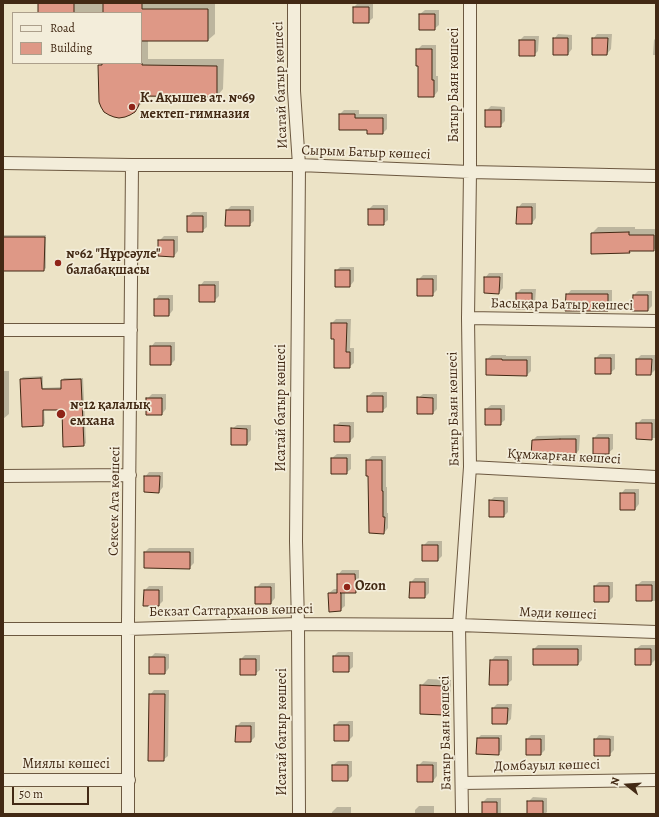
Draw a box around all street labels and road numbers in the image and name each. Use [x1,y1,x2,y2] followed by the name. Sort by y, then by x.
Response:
[270,21,292,149] street label: Исатай батыр көшесі
[447,28,463,142] street label: Батыр Баян көшесі
[301,142,431,164] street label: Сырым Батыр көшесі
[490,295,634,315] street label: Басықара Батыр көшесі
[274,344,290,472] street label: Исатай батыр көшесі
[445,351,463,467] street label: Батыр Баян көшесі
[106,446,124,556] street label: Сексек Ата көшесі
[507,446,621,468] street label: Құмжарған көшесі
[149,601,313,621] street label: Бекзат Саттарханов көшесі
[519,604,597,624] street label: Мәди көшесі
[275,668,291,796] street label: Исатай батыр көшесі
[437,675,455,791] street label: Батыр Баян көшесі
[22,757,110,773] street label: Миялы көшесі
[494,757,600,775] street label: Домбауыл көшесі

